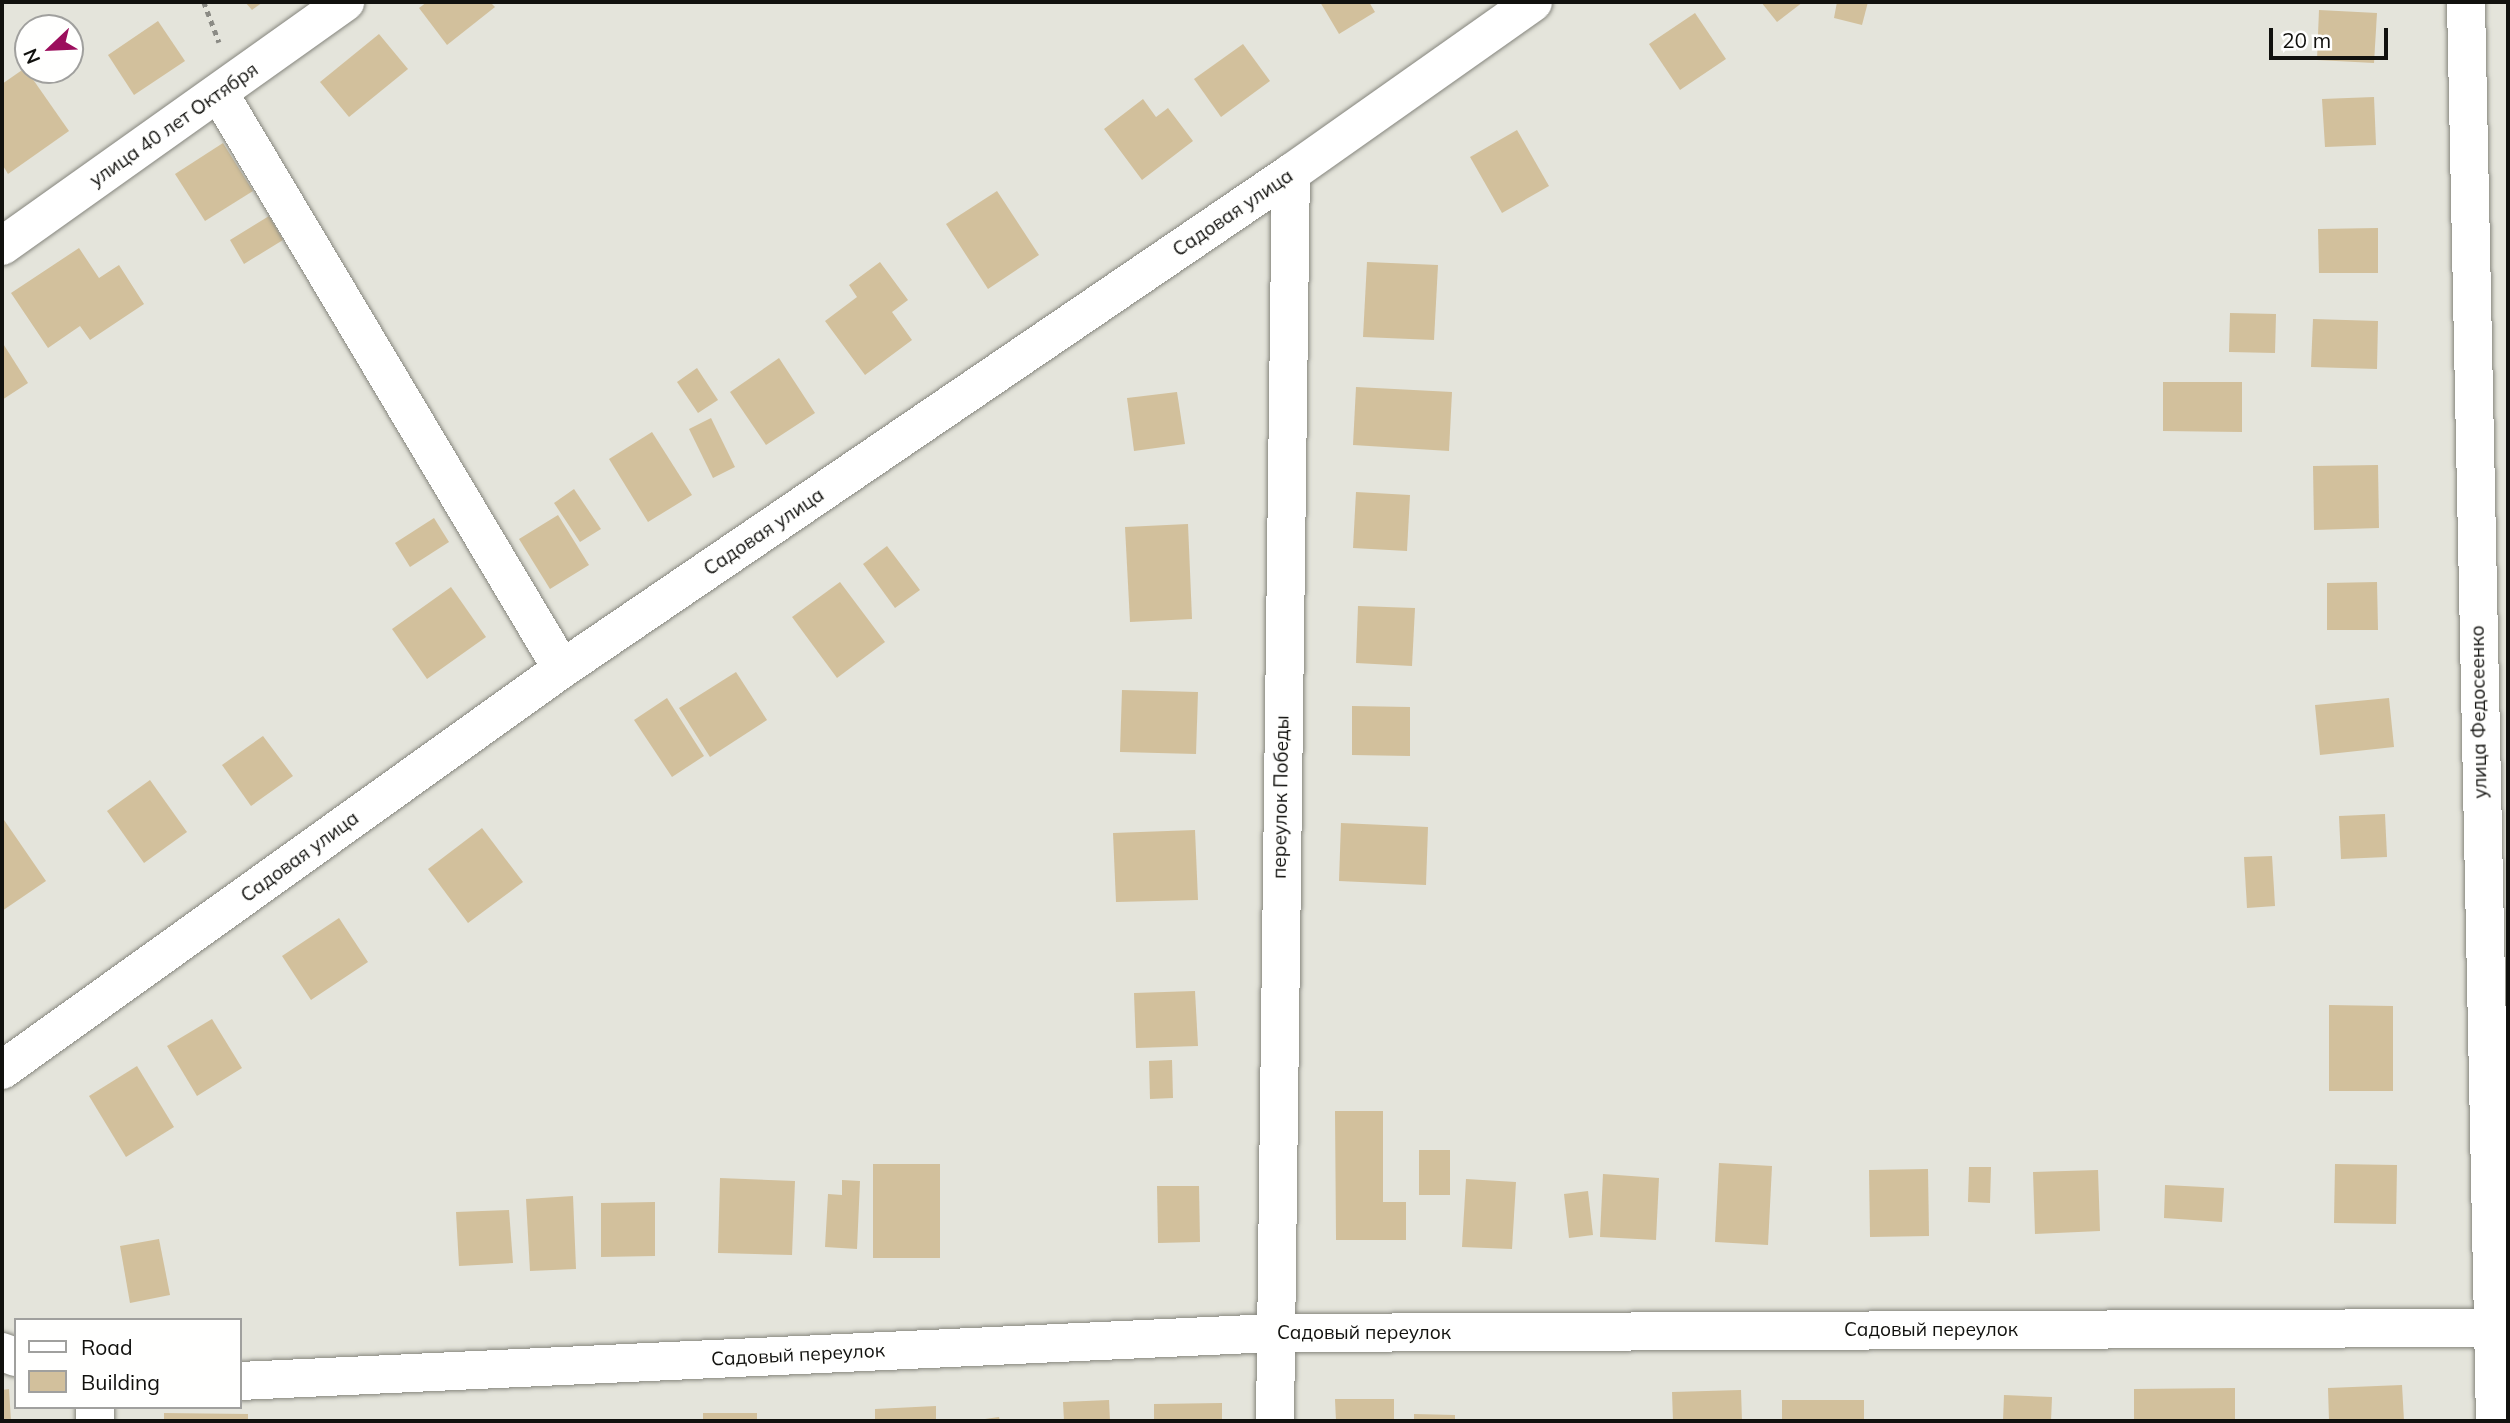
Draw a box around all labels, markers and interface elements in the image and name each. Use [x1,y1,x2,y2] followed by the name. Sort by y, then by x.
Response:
[14,14,84,84] north arrow
[2272,14,2391,58] scale bar
[2282,27,2331,53] text: 20 m
[18,45,45,68] text: N
[85,58,263,192] street label: улица 40 лет Октября
[1169,164,1297,262] street label: Садовая улица
[700,483,828,581] street label: Садовая улица
[2466,625,2492,799] street label: улица Федосеенко
[1268,715,1294,879] street label: переулок Победы
[237,807,363,907] street label: Садовая улица
[14,1318,242,1409] legend
[1844,1319,2018,1341] street label: Садовый переулок
[1277,1322,1451,1344] street label: Садовый переулок
[81,1334,132,1360] text: Road
[711,1339,885,1371] street label: Садовый переулок
[81,1369,160,1395] text: Building

